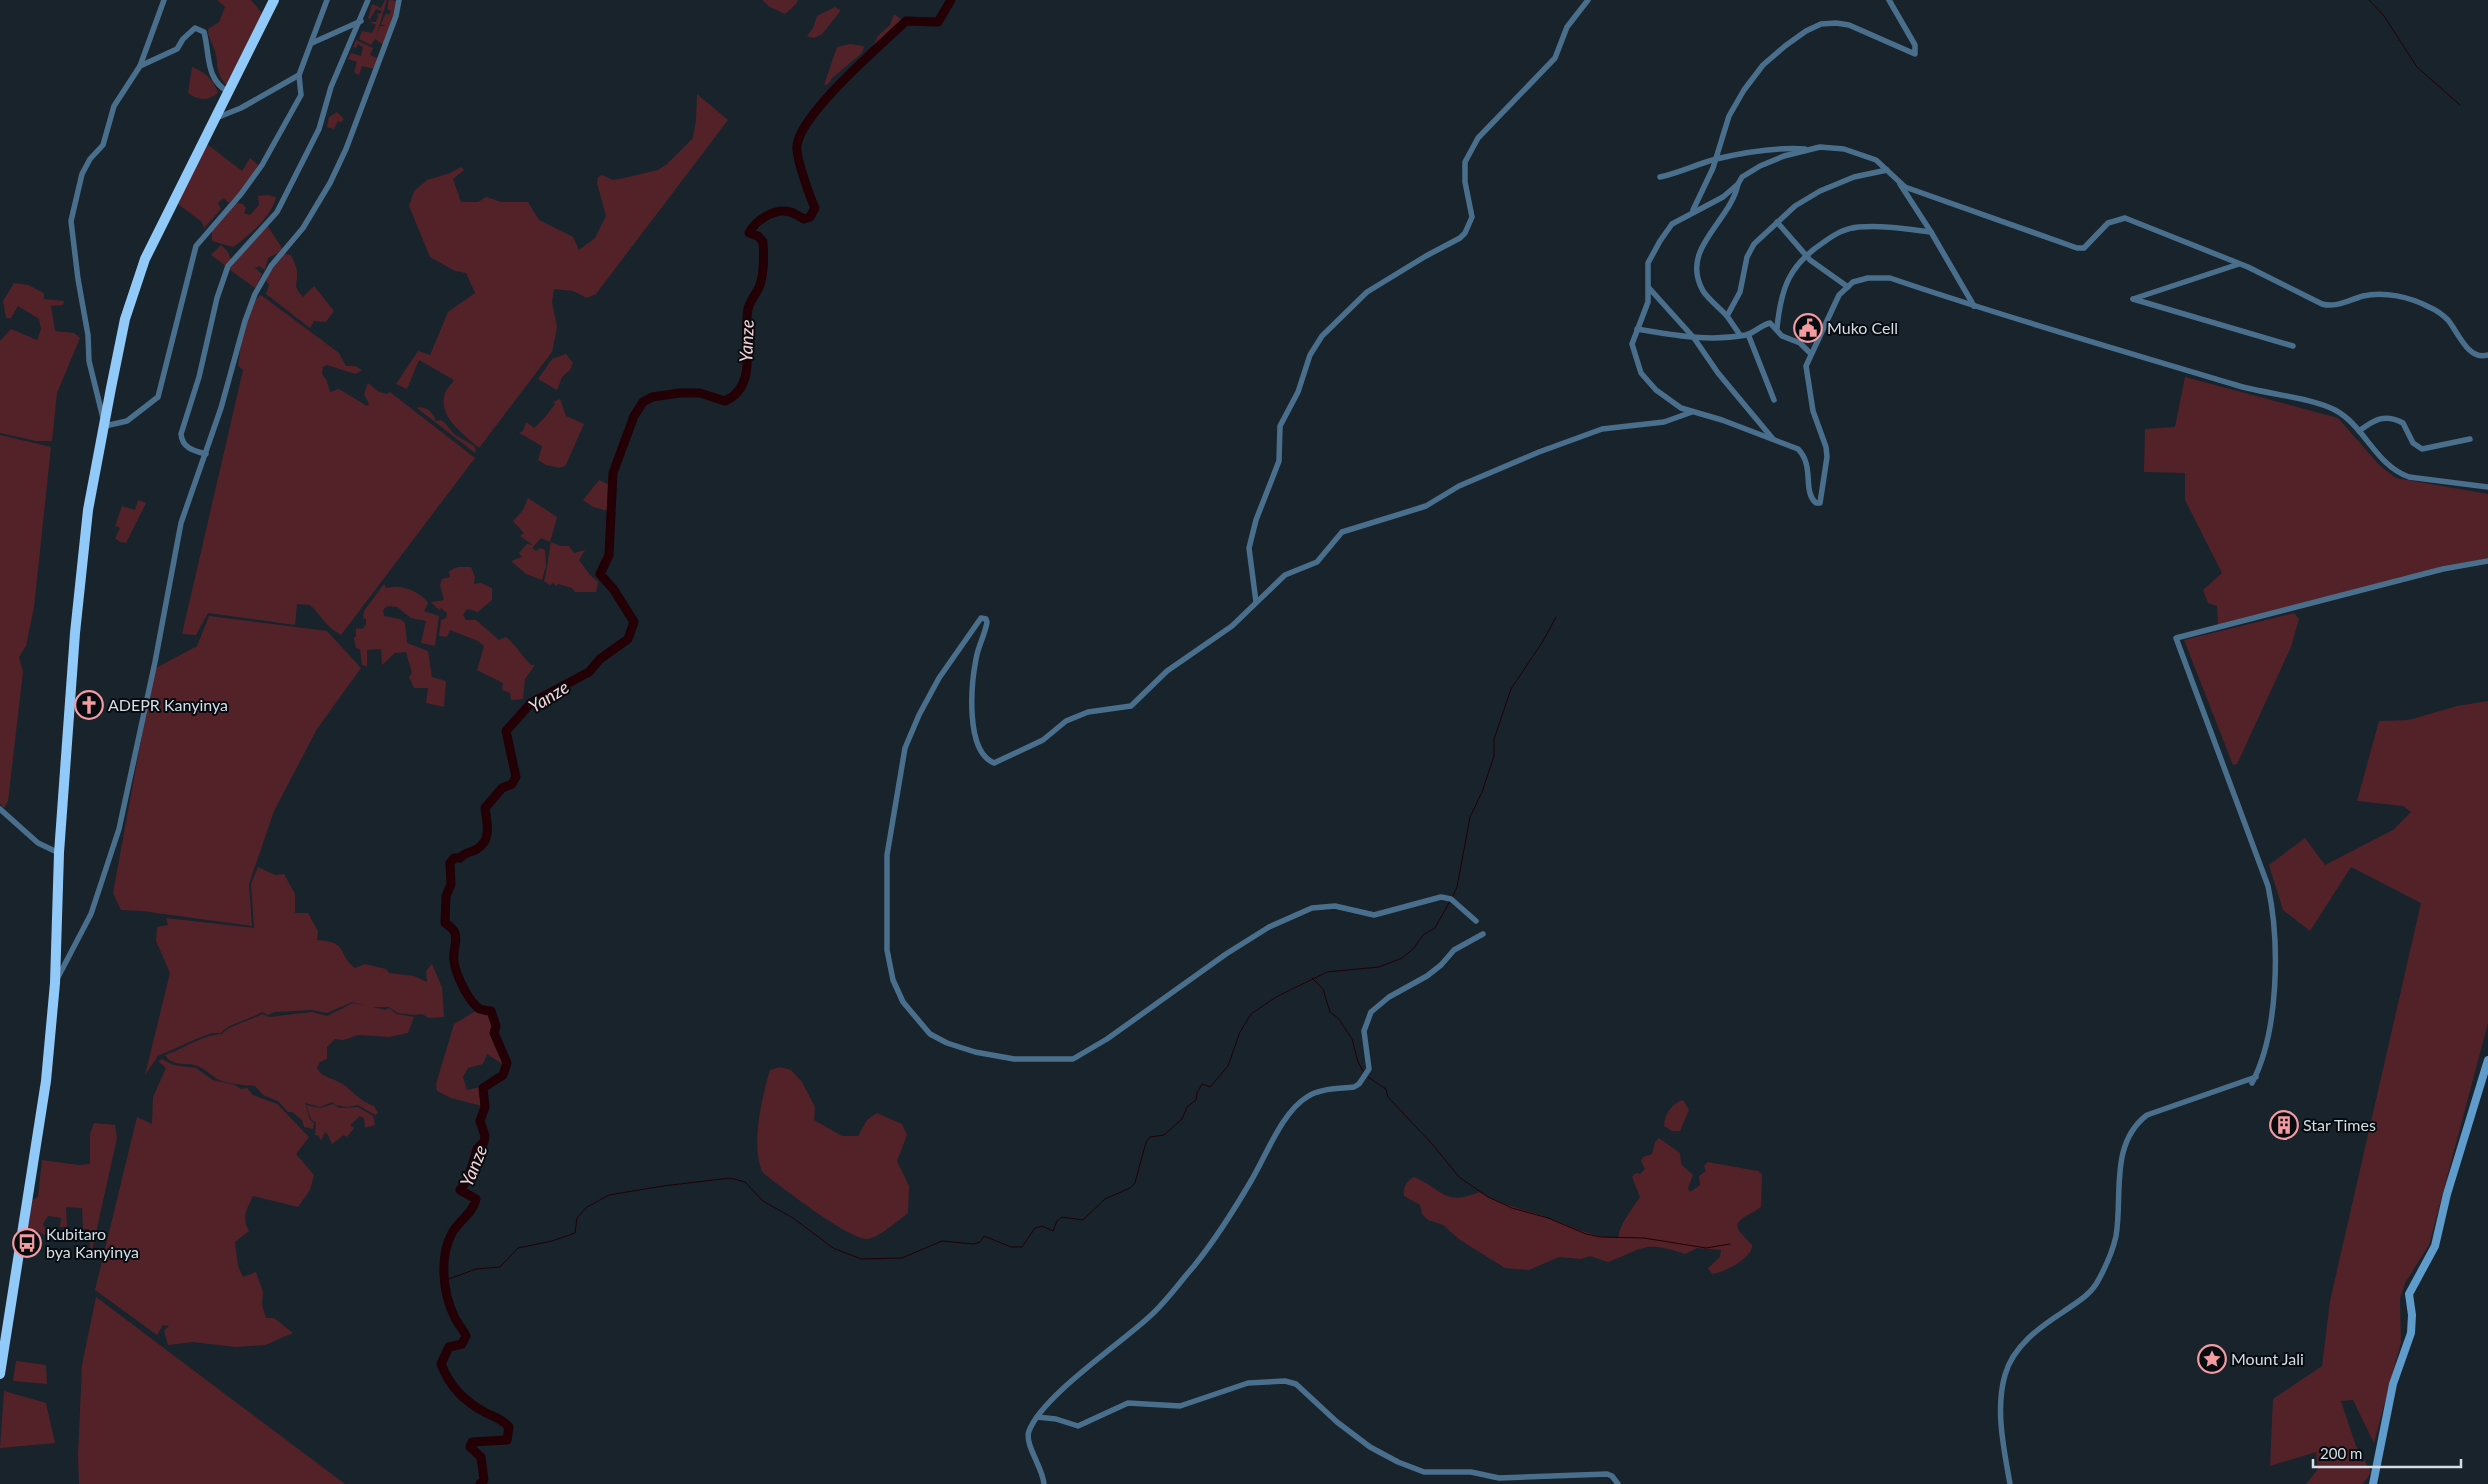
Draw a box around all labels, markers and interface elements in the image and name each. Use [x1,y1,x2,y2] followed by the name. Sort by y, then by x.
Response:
[1793,313,1823,343] public building icon: Muko Cell
[1827,318,1898,337] place label: Muko Cell
[734,319,758,363] water label: Yanze
[524,675,573,717] water label: Yanze
[74,690,104,720] church icon: ADEPR Kanyinya
[108,695,228,714] place label: ADEPR Kanyinya
[2269,1110,2299,1140] building icon: Star Times
[2303,1115,2376,1134] place label: Star Times
[455,1141,491,1190] water label: Yanze
[46,1224,139,1261] place label: Kubitaro bya Kanyinya
[12,1228,42,1258] bus stop icon: Kubitaro bya Kanyinya
[2197,1344,2227,1374] place icon: Mount Jali
[2231,1349,2304,1368] place label: Mount Jali
[2313,1436,2460,1468] scale bar
[2320,1444,2362,1462] text: 200 m

